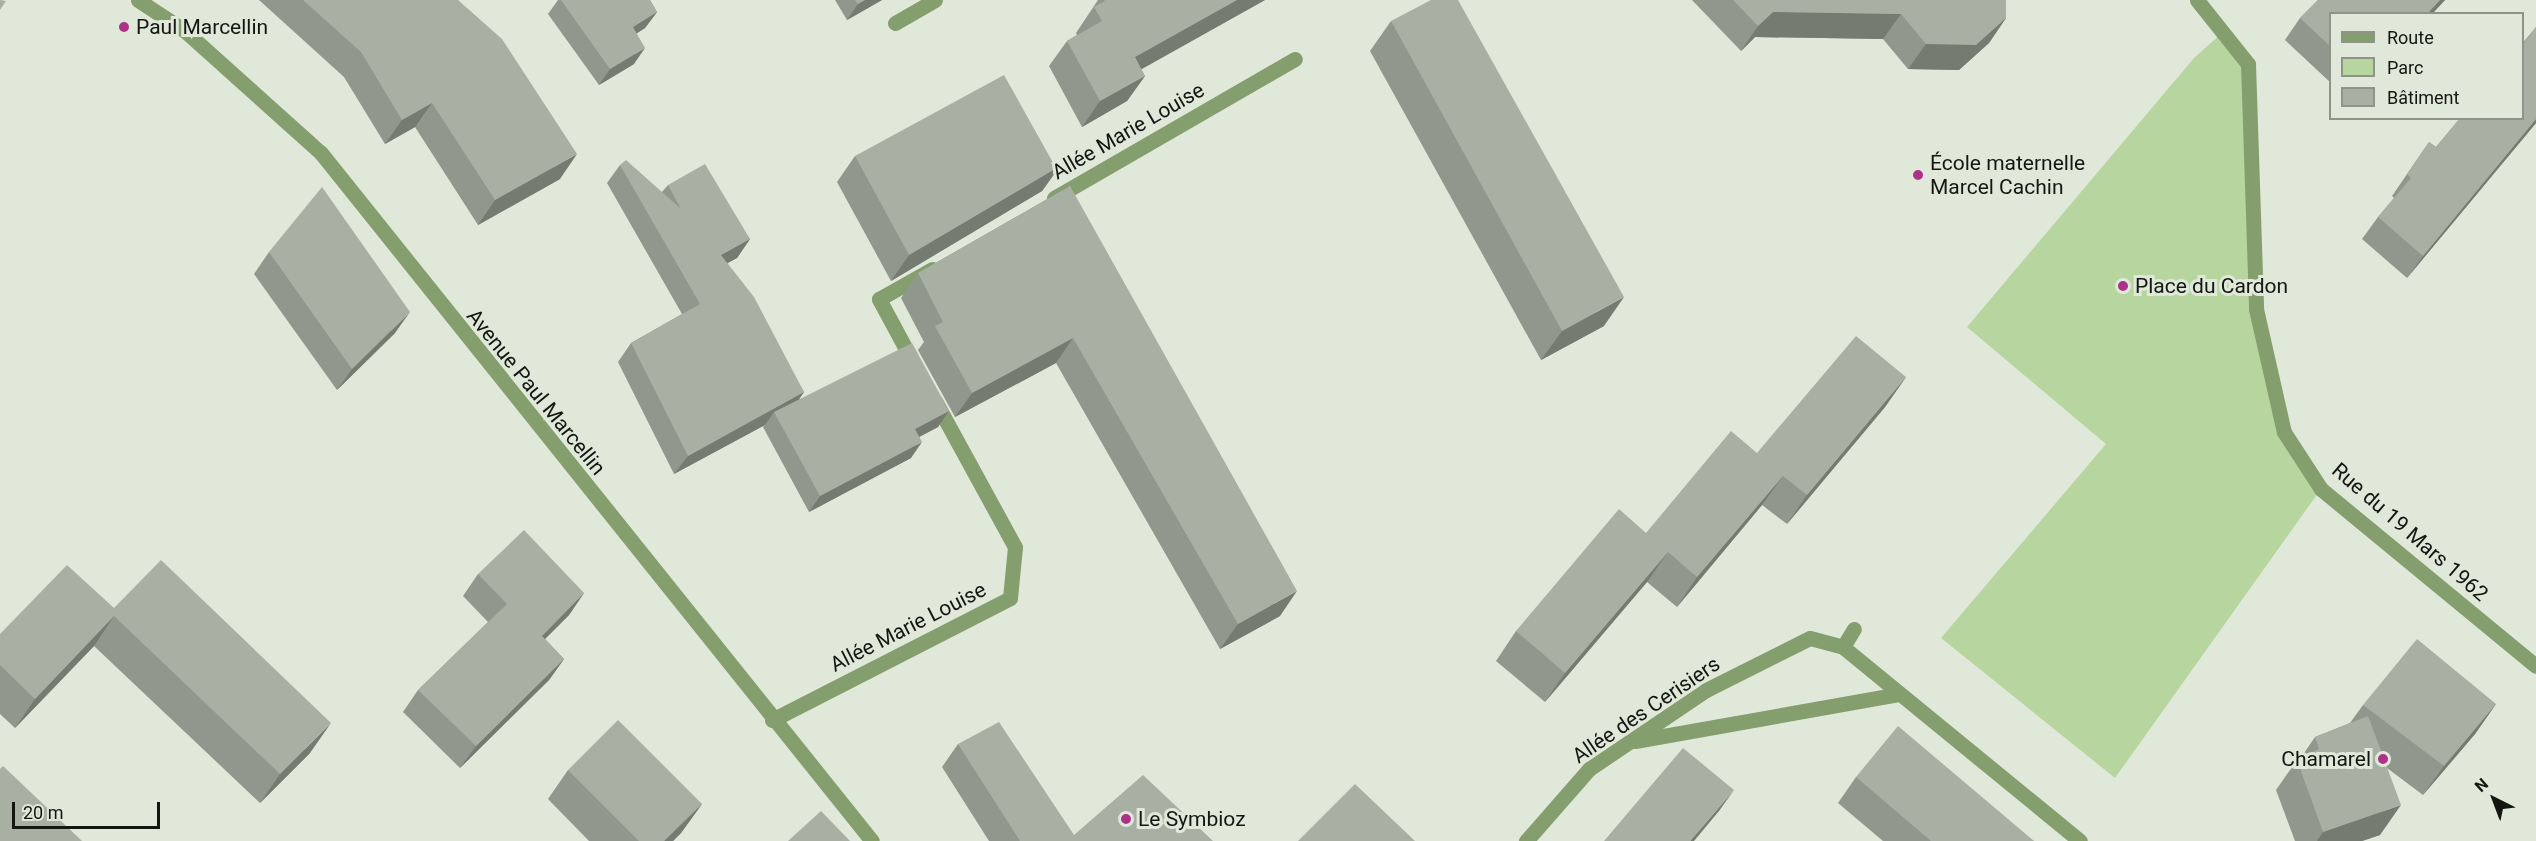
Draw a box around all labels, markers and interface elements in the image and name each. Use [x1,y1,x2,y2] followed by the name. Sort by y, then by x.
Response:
[2329,12,2524,120] legend
[136,14,268,40] place label: Paul Marcellin
[117,20,131,34] marker: Paul Marcellin
[2387,27,2434,48] text: Route
[2387,57,2423,78] text: Parc
[1047,77,1209,185] street label: Allée Marie Louise
[2387,87,2459,108] text: Bâtiment
[1930,150,2085,200] place label: École maternelle Marcel Cachin
[1911,168,1925,182] marker: École maternelle Marcel Cachin
[2135,273,2288,299] place label: Place du Cardon
[2116,279,2130,293] marker: Place du Cardon
[461,304,611,480] street label: Avenue Paul Marcellin
[2327,457,2493,607] street label: Rue du 19 Mars 1962
[826,577,990,677] street label: Allée Marie Louise
[1567,651,1725,769] street label: Allée des Cerisiers
[2281,746,2371,772] place label: Chamarel
[2376,752,2390,766] marker: Chamarel
[2464,769,2524,829] north arrow
[2471,774,2492,796] text: N
[15,790,164,828] scale bar
[23,802,63,823] text: 20 m
[1138,806,1246,832] place label: Le Symbioz
[1119,812,1133,826] marker: Le Symbioz

